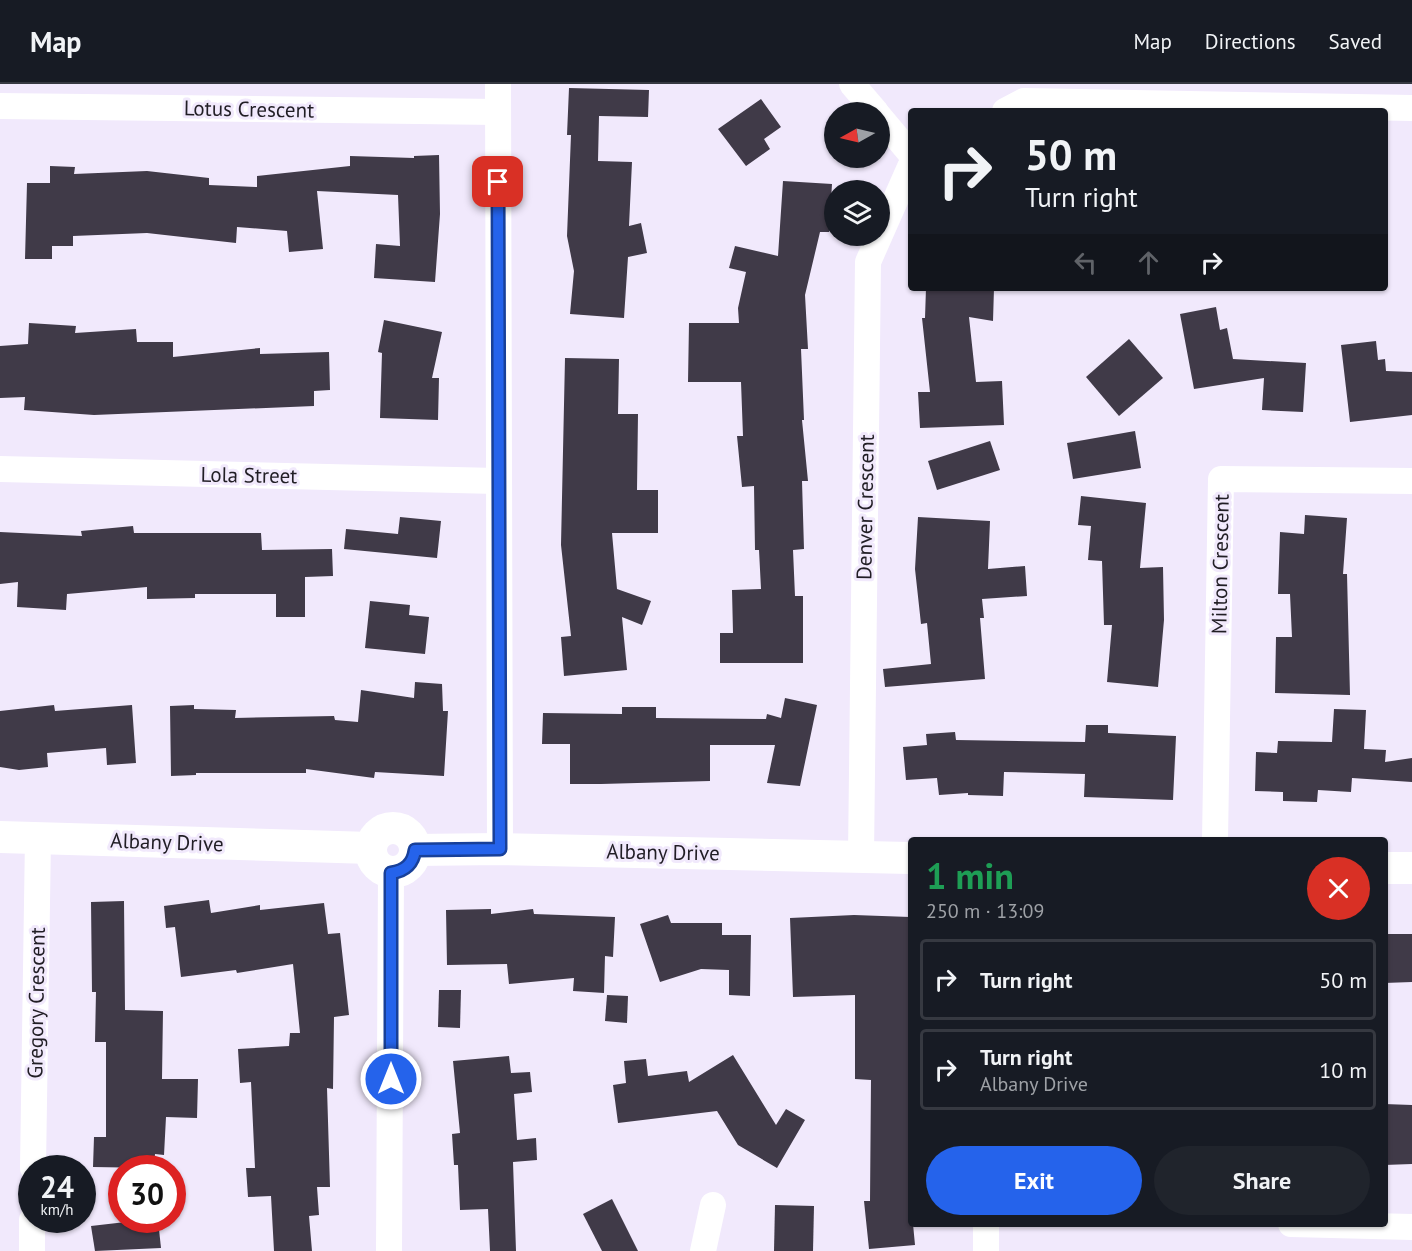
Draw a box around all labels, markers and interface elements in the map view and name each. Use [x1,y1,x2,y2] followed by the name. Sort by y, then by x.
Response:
[30,23,81,60] text: Map
[1133,28,1172,55] text: Map
[1205,28,1296,55] text: Directions
[1329,28,1382,55] text: Saved
[184,94,314,124] street label: Lotus Crescent
[824,102,890,168] north arrow
[824,102,890,246] map controls
[1025,127,1117,182] text: 50 m
[926,132,1004,210] icon: right
[472,156,523,207] pin
[481,165,514,198] icon: arrive
[824,180,890,246] button: layers
[1025,180,1138,214] text: Turn right
[1069,246,1102,279] icon: left
[1132,246,1165,279] icon: ahead
[1195,246,1228,279] icon: right
[850,434,880,580] street label: Denver Crescent
[200,461,298,489] street label: Lola Street
[1205,494,1235,634] street label: Milton Crescent
[110,827,224,857] street label: Albany Drive
[606,838,720,866] street label: Albany Drive
[926,852,1014,899] text: 1 min
[1307,857,1370,920] button: close
[926,898,1044,924] text: 250 m · 13:09
[21,927,51,1079] street label: Gregory Crescent
[929,963,962,996] icon: right
[980,966,1072,994] text: Turn right
[1319,966,1367,994] text: 50 m
[980,1043,1072,1071] text: Turn right
[359,1047,423,1111] position arrow
[929,1053,962,1086] icon: right
[1319,1056,1367,1084] text: 10 m
[980,1071,1088,1097] text: Albany Drive
[926,1146,1142,1215] button: Exit
[1154,1146,1370,1215] button: Share
[108,1155,186,1233] speed limit sign: 30
[40,1167,74,1206] text: 24
[41,1200,73,1219] text: km/h

